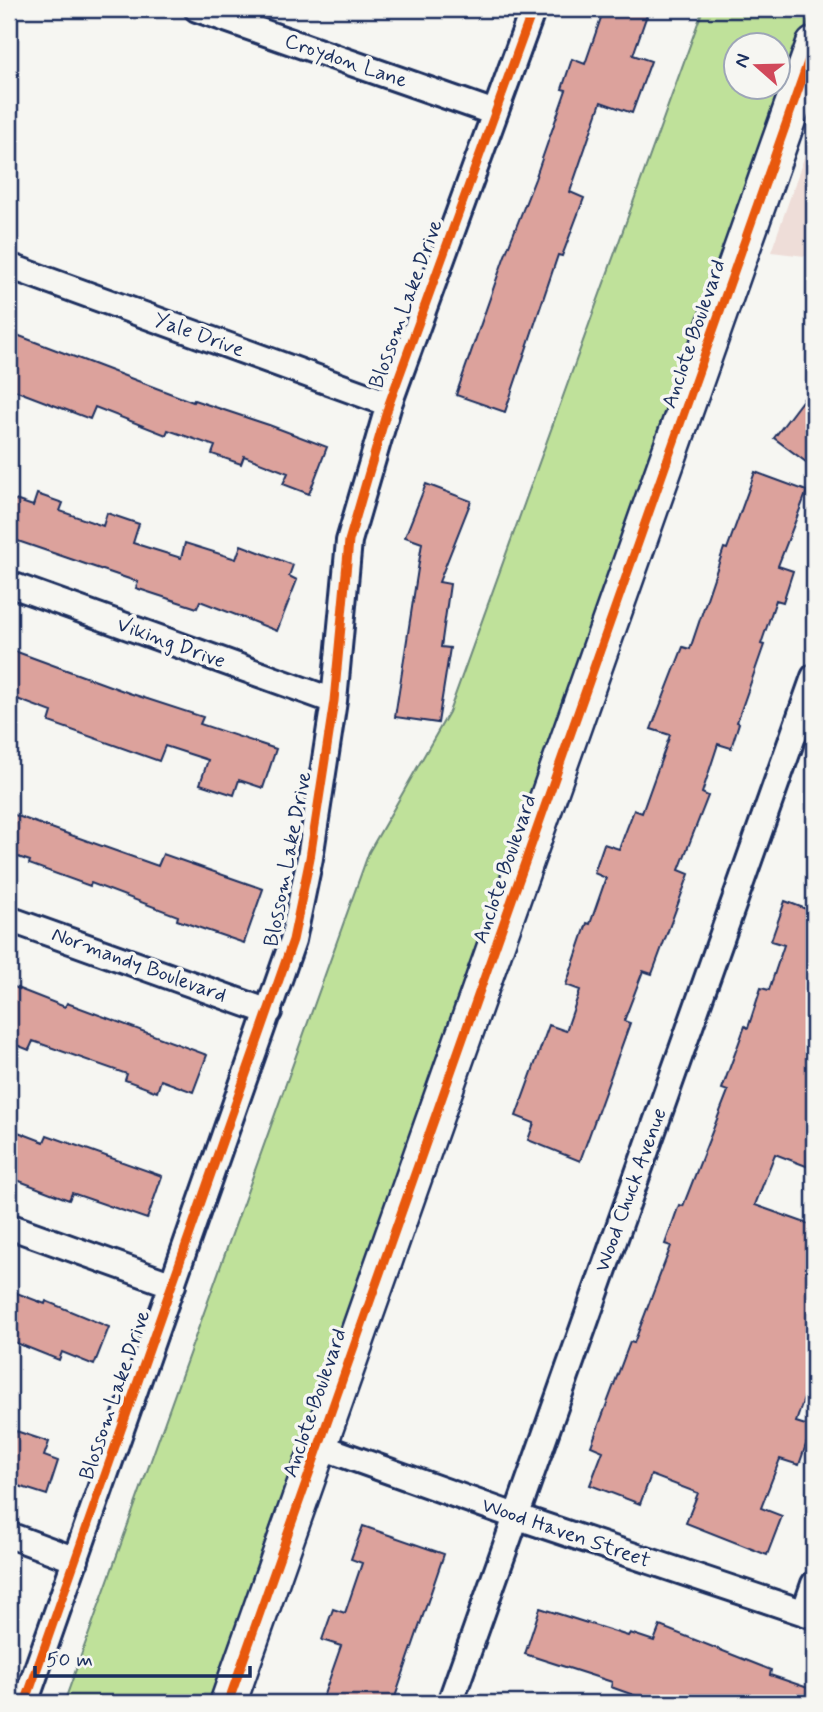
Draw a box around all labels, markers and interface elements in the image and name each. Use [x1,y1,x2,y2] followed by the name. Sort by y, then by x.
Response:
[281,27,411,95] street label: Croydon Lane
[722,32,792,102] north arrow
[729,50,756,71] text: N
[362,216,450,392] street label: Blossom Lake Drive
[655,256,733,412] street label: Anclote Boulevard
[150,306,248,364] street label: Yale Drive
[113,610,229,676] street label: Viking Drive
[257,769,319,949] street label: Blossom Lake Drive
[466,791,544,947] street label: Anclote Boulevard
[48,920,230,1010] street label: Normandy Boulevard
[588,1104,674,1276] street label: Wood Chuck Avenue
[73,1306,157,1484] street label: Blossom Lake Drive
[276,1325,354,1481] street label: Anclote Boulevard
[478,1491,654,1575] street label: Wood Haven Street
[35,1635,250,1679] scale bar
[46,1646,93,1674] text: 50 m

